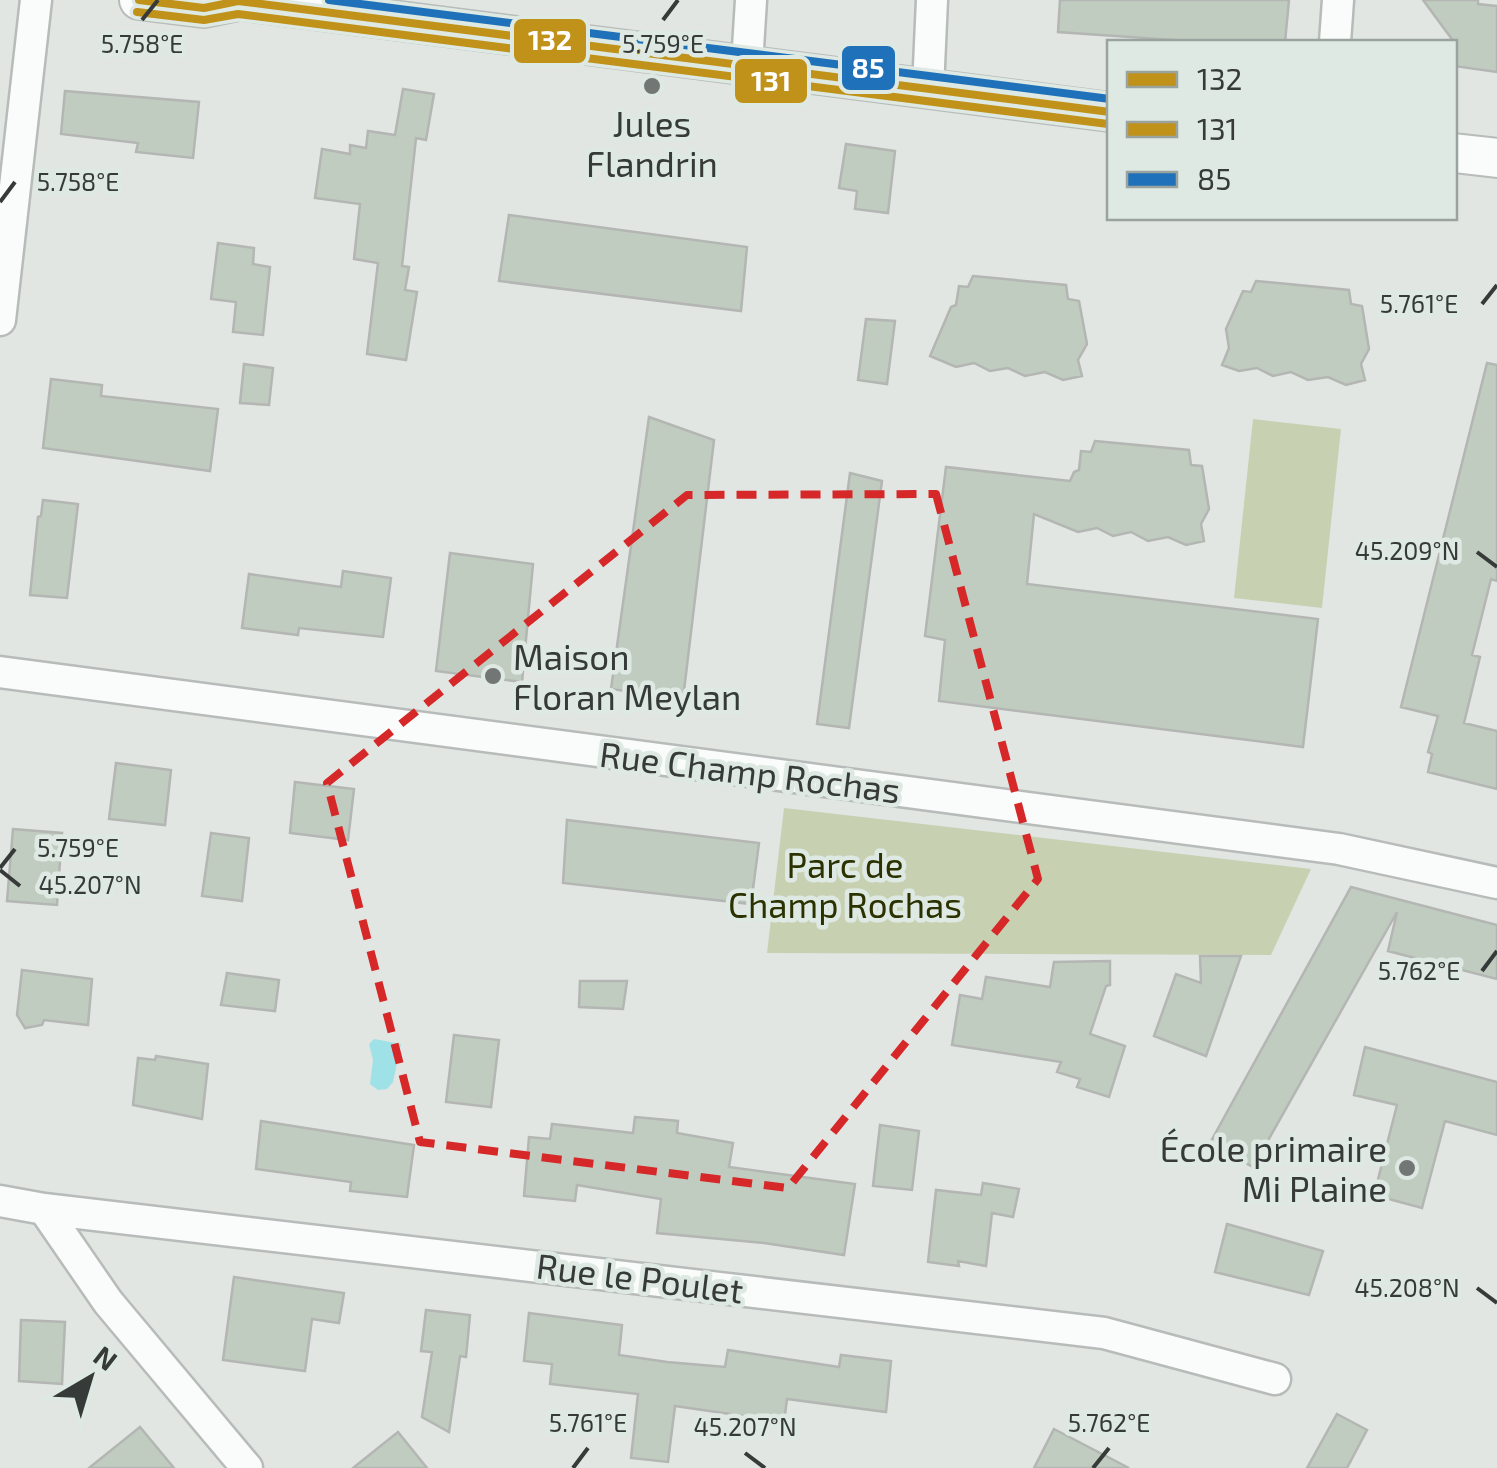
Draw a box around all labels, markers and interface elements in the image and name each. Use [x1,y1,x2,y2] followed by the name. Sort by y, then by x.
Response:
[512,17,588,65] line badge: 132
[528,22,572,56] text: 132
[101,28,183,58] text: 5.758°E
[622,28,704,58] text: 5.759°E
[1107,40,1457,220] legend
[840,44,897,92] line badge: 85
[852,50,884,84] text: 85
[733,57,809,105] line badge: 131
[1197,60,1242,96] text: 132
[751,63,791,97] text: 131
[641,75,663,97] marker: Jules Flandrin
[586,102,718,184] place label: Jules Flandrin
[1197,110,1238,146] text: 131
[1197,160,1231,196] text: 85
[37,166,119,196] text: 5.758°E
[1380,288,1458,318] text: 5.761°E
[1355,535,1459,565] text: 45.209°N
[513,635,741,717] place label: Maison Floran Meylan
[482,665,504,687] marker: Maison Floran Meylan
[597,732,903,810] street label: Rue Champ Rochas
[37,832,119,862] text: 5.759°E
[728,843,962,925] park label: Parc de Champ Rochas
[38,869,142,899] text: 45.207°N
[1378,955,1460,985] text: 5.762°E
[1160,1127,1387,1209] place label: École primaire Mi Plaine
[1396,1157,1418,1179] marker: École primaire Mi Plaine
[534,1243,746,1311] street label: Rue le Poulet
[1354,1272,1460,1302] text: 45.208°N
[40,1328,140,1428] north arrow
[88,1338,124,1377] text: N
[549,1407,627,1437] text: 5.761°E
[1068,1407,1150,1437] text: 5.762°E
[693,1411,797,1441] text: 45.207°N

